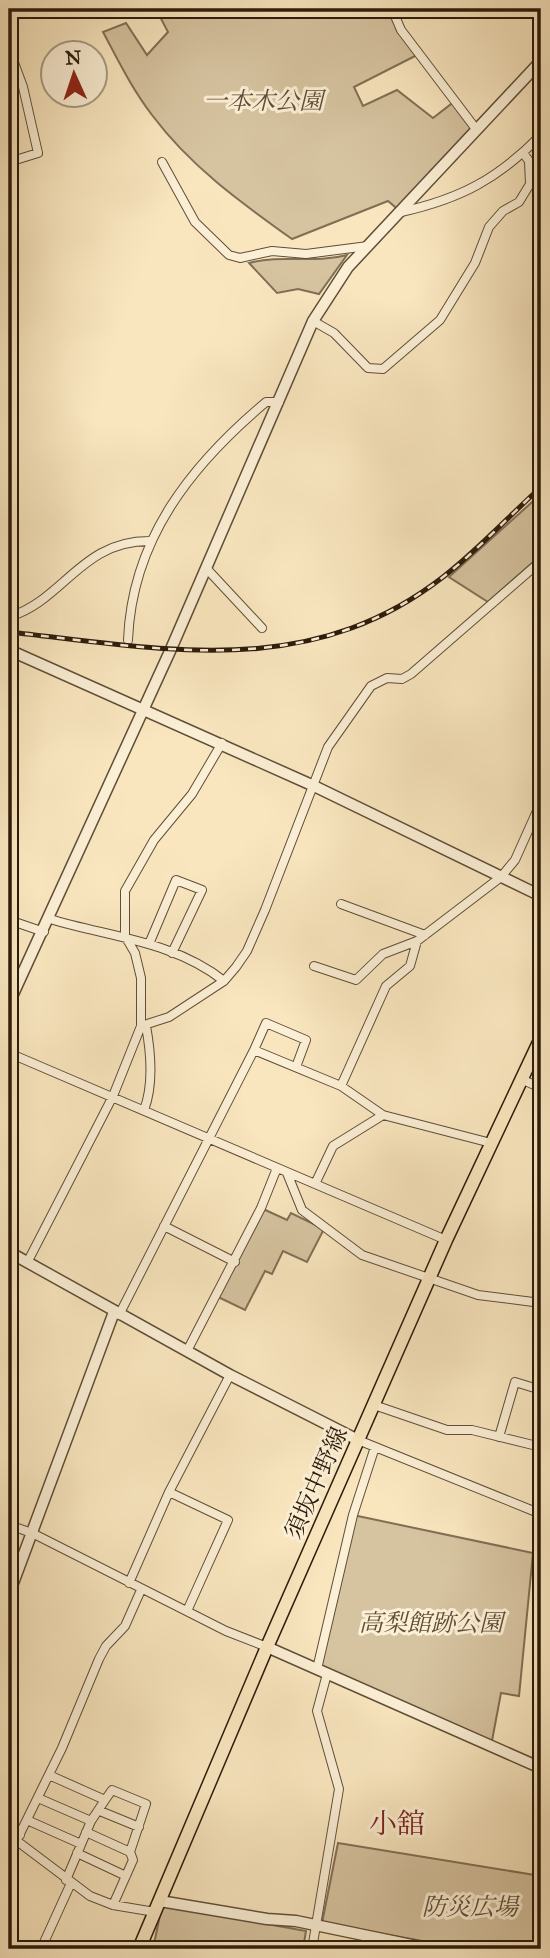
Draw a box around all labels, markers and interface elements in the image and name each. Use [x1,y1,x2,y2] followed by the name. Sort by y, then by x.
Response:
[38,38,108,108] north arrow
[64,46,82,69] text: N
[203,86,327,116] park label: 一本木公園
[278,1422,354,1544] street label: 須坂中野線
[359,1608,507,1638] park label: 高梨館跡公園
[369,1806,425,1841] district label: 小舘
[422,1892,520,1922] park label: 防災広場

